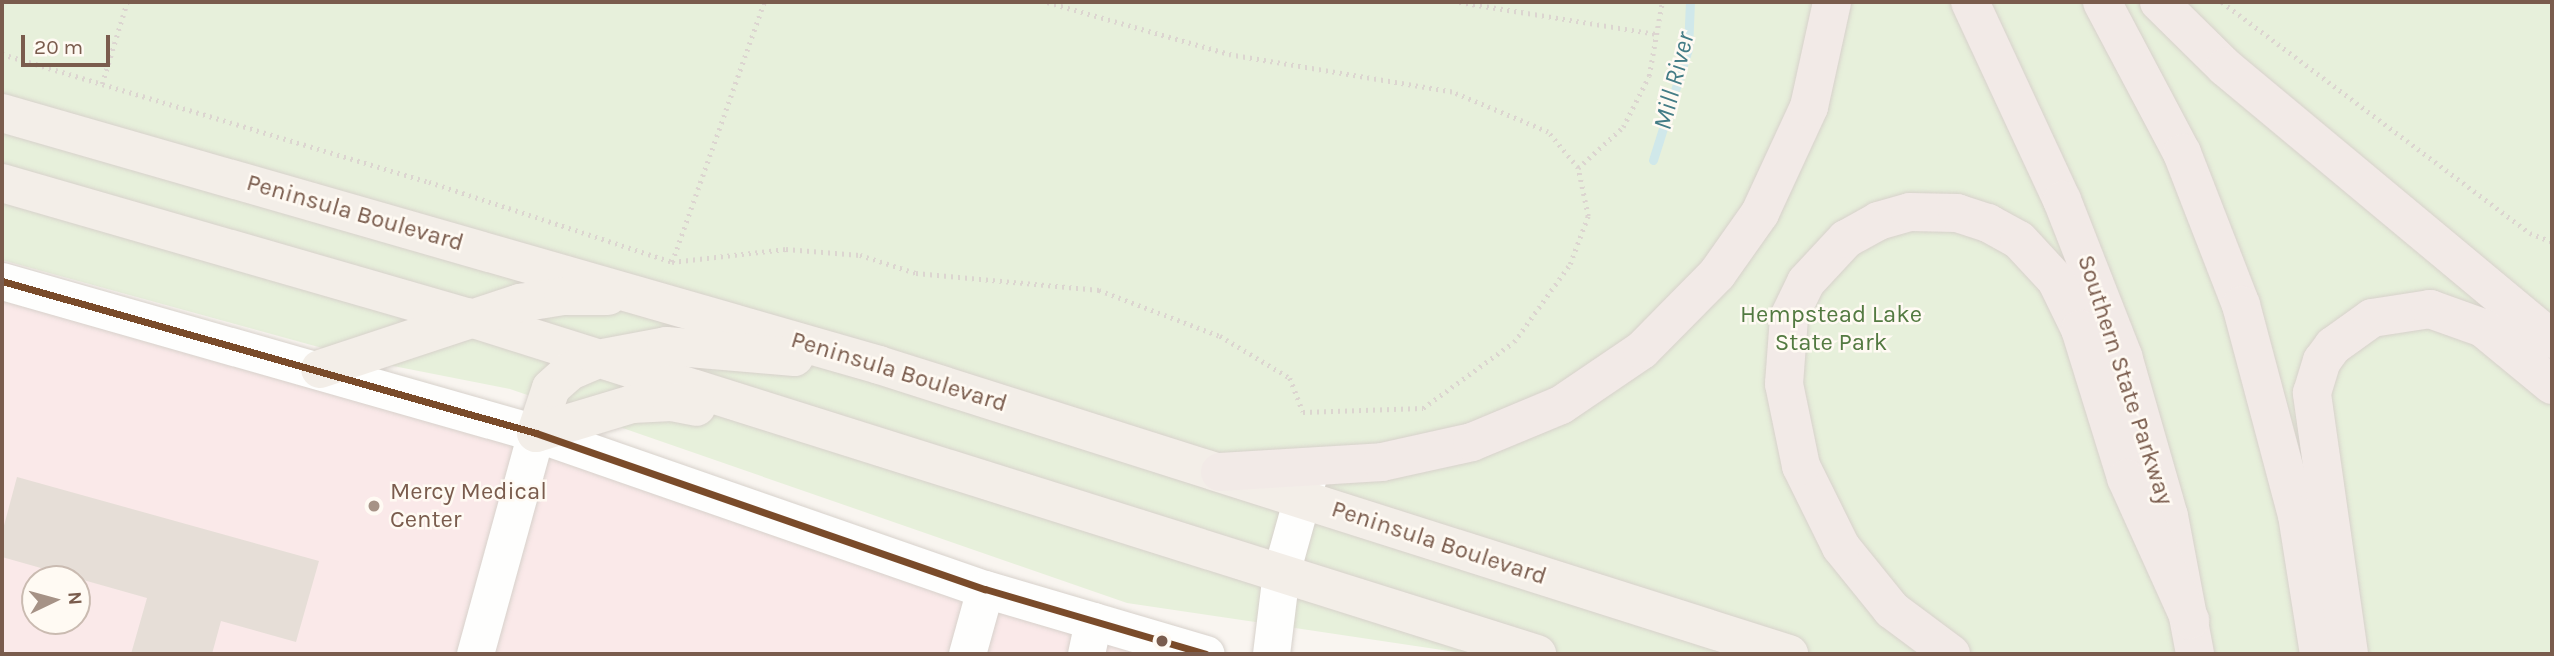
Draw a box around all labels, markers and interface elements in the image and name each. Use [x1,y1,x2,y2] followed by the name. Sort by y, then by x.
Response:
[24,21,114,65] scale bar
[1647,29,1701,133] water label: Mill River
[34,35,83,59] text: 20 m
[243,168,467,258] street label: Peninsula Boulevard
[2071,251,2179,509] street label: Southern State Parkway
[1740,301,1922,357] park label: Hempstead Lake State Park
[788,325,1010,419] street label: Peninsula Boulevard
[390,478,547,534] place label: Mercy Medical Center
[1328,495,1550,591] street label: Peninsula Boulevard
[364,496,384,516] marker: Mercy Medical Center
[21,565,91,635] north arrow
[63,591,86,606] text: N
[1155,634,1169,648] unlabelled marker

